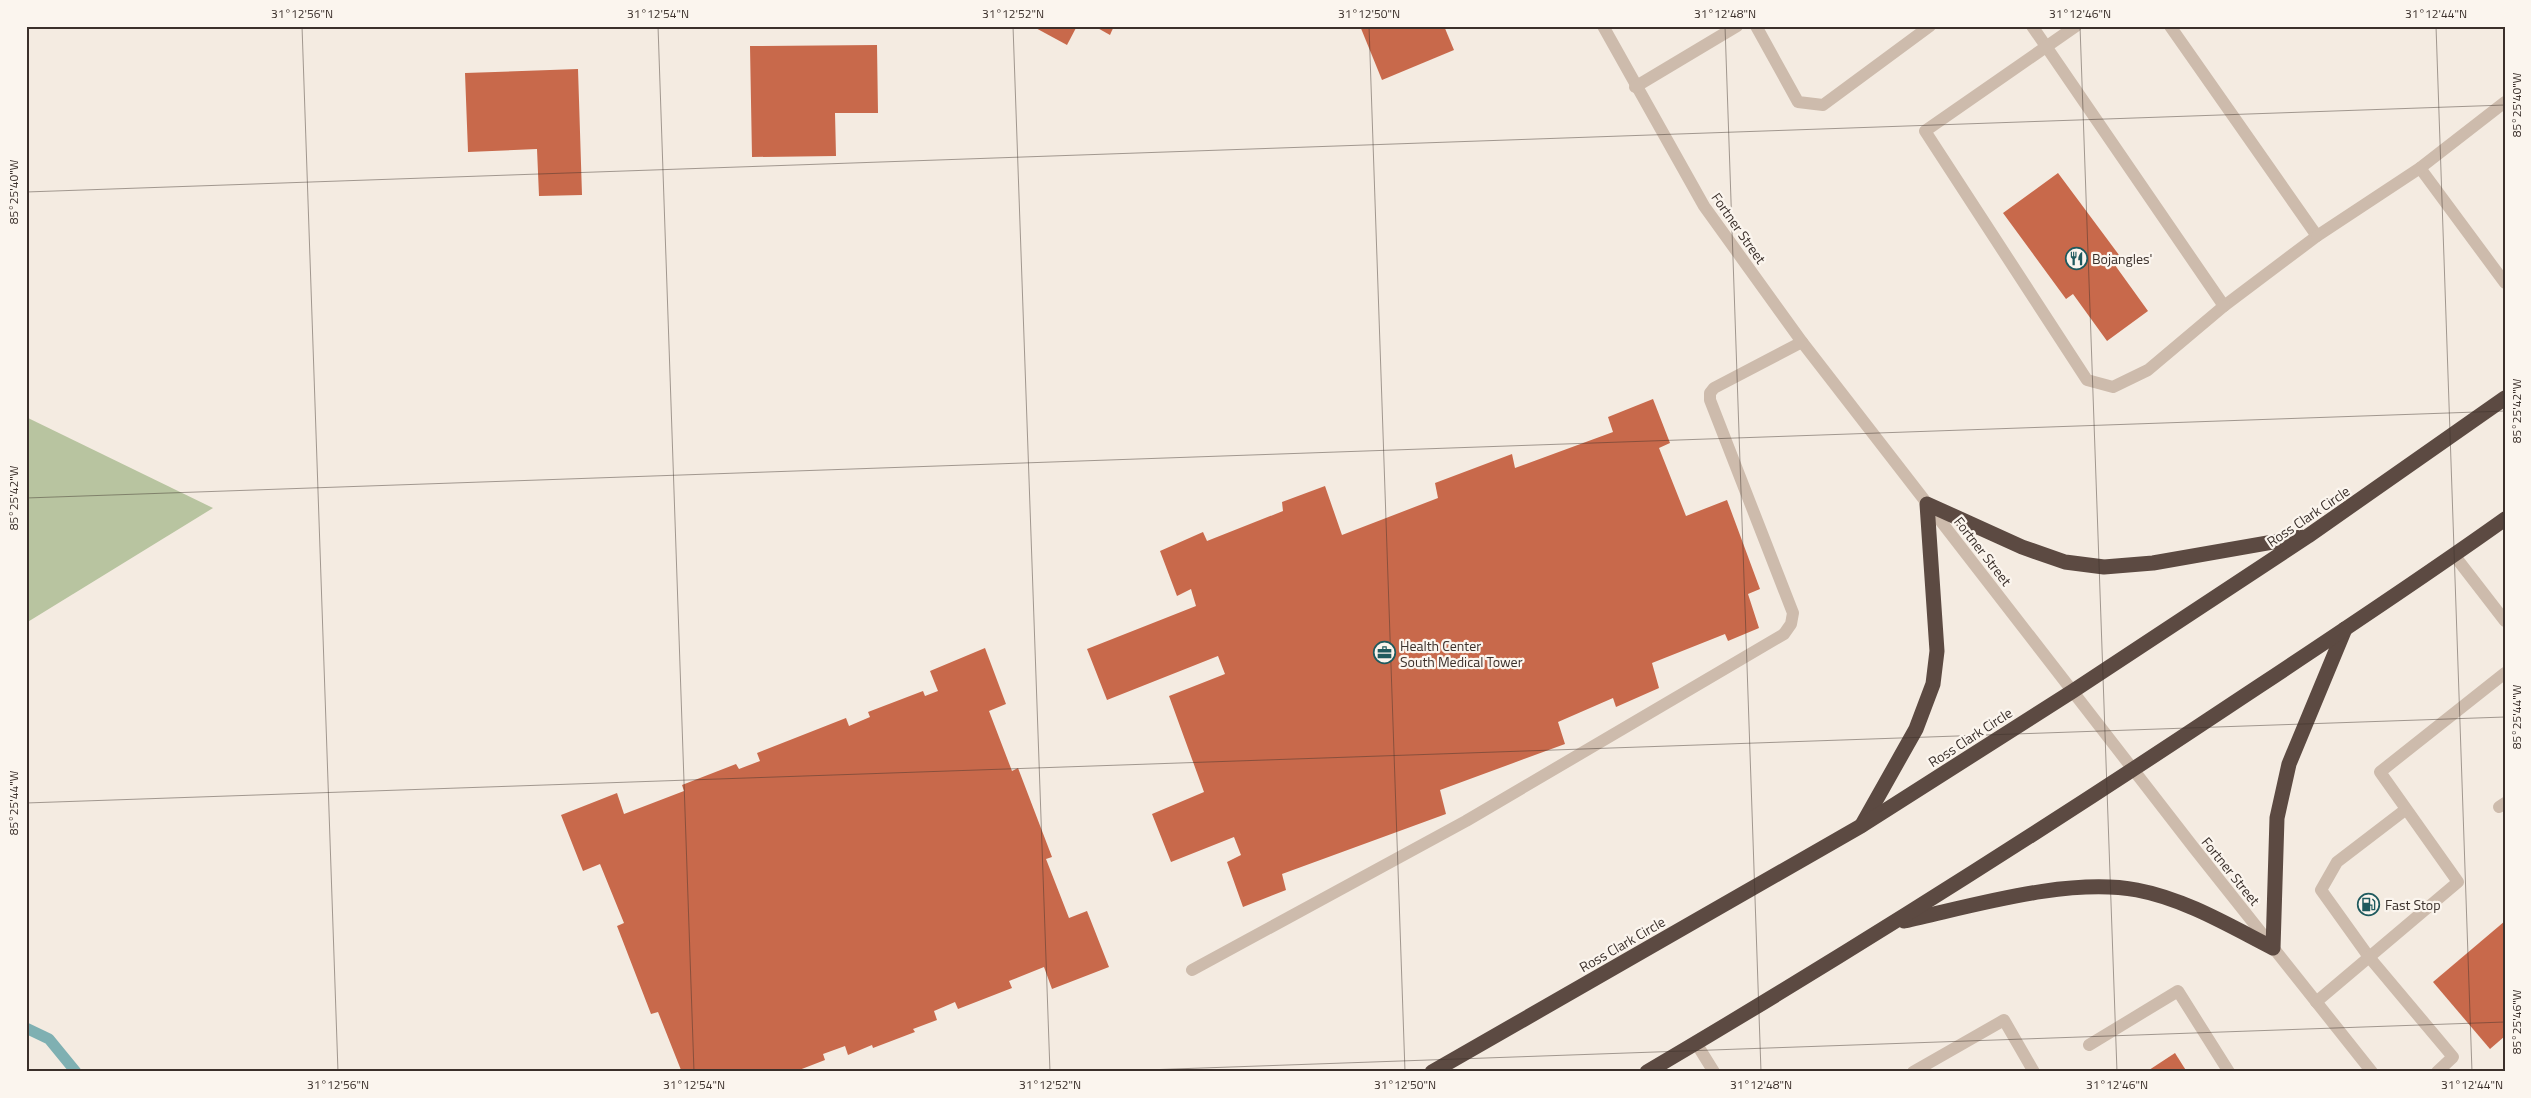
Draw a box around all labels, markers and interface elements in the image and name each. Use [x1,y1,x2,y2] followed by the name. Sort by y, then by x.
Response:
[271,4,333,23] text: 31°12'56"N
[627,4,689,23] text: 31°12'54"N
[982,4,1044,23] text: 31°12'52"N
[1338,4,1400,23] text: 31°12'50"N
[1694,4,1756,23] text: 31°12'48"N
[2049,4,2111,23] text: 31°12'46"N
[2405,4,2467,23] text: 31°12'44"N
[2507,72,2526,137] text: 85°25'40"W
[4,159,23,224] text: 85°25'40"W
[1707,188,1771,268] street label: Fortner Street
[2064,246,2088,270] restaurant icon: Bojangles'
[2092,248,2153,269] place label: Bojangles'
[2507,378,2526,443] text: 85°25'42"W
[4,465,23,530] text: 85°25'42"W
[2262,480,2354,552] street label: Ross Clark Circle
[1949,512,2017,590] street label: Fortner Street
[1400,635,1523,672] place label: Health Center South Medical Tower
[1372,641,1396,665] office icon: Health Center South Medical Tower
[2507,684,2526,749] text: 85°25'44"W
[1924,702,2016,772] street label: Ross Clark Circle
[4,770,23,835] text: 85°25'44"W
[2197,832,2265,910] street label: Fortner Street
[2357,892,2381,916] fuel station icon: Fast Stop
[2385,894,2441,915] place label: Fast Stop
[1575,911,1669,977] street label: Ross Clark Circle
[2507,989,2526,1054] text: 85°25'46"W
[307,1075,369,1094] text: 31°12'56"N
[663,1075,725,1094] text: 31°12'54"N
[1019,1075,1081,1094] text: 31°12'52"N
[1374,1075,1436,1094] text: 31°12'50"N
[1730,1075,1792,1094] text: 31°12'48"N
[2086,1075,2148,1094] text: 31°12'46"N
[2441,1075,2503,1094] text: 31°12'44"N

